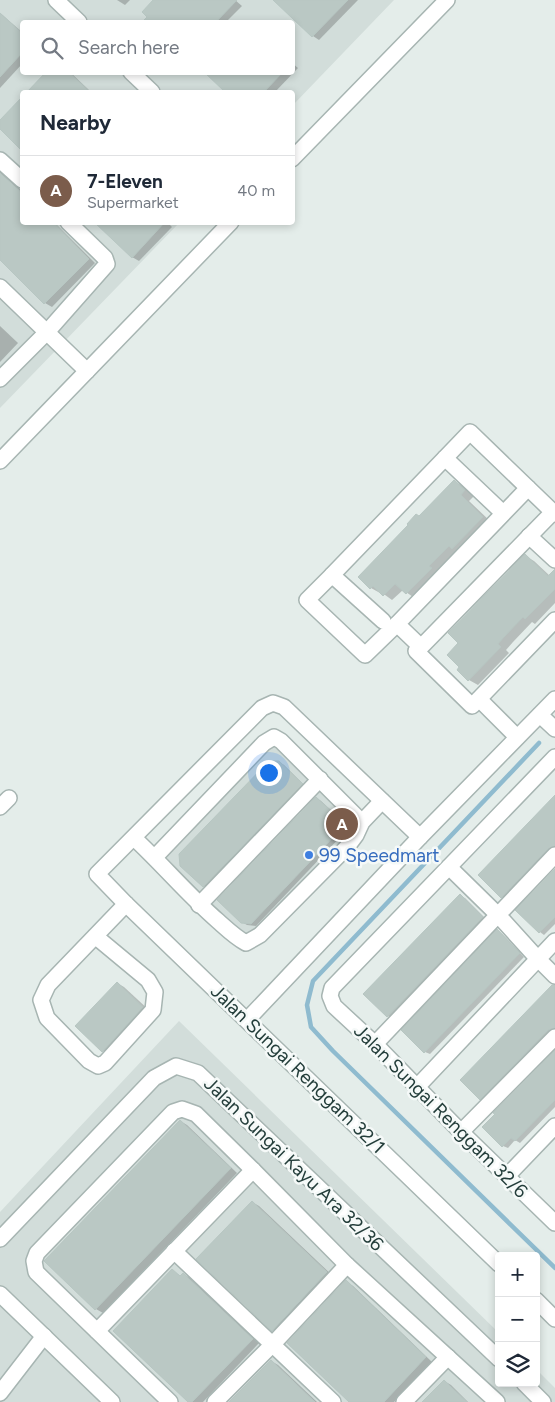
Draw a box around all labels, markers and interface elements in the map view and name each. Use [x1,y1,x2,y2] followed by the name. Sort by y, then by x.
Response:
[20,20,295,75] search box
[38,34,66,62] icon: search
[78,36,180,59] text: Search here
[40,110,111,135] text: Nearby
[87,170,163,193] text: 7-Eleven
[50,181,62,200] text: A
[237,181,275,200] text: 40 m
[87,193,179,212] text: Supermarket
[256,760,282,786] your location
[326,805,358,843] pin: A
[319,844,439,867] place label: 99 Speedmart
[303,849,315,861] marker: 99 Speedmart
[206,980,390,1158] street label: Jalan Sungai Renggam 32/1
[349,1019,533,1203] street label: Jalan Sungai Renggam 32/6
[199,1072,389,1256] street label: Jalan Sungai Kayu Ara 32/36
[495,1252,540,1387] map controls
[495,1252,540,1297] button: +
[495,1297,540,1342] button: −
[495,1342,540,1387] button: layers

